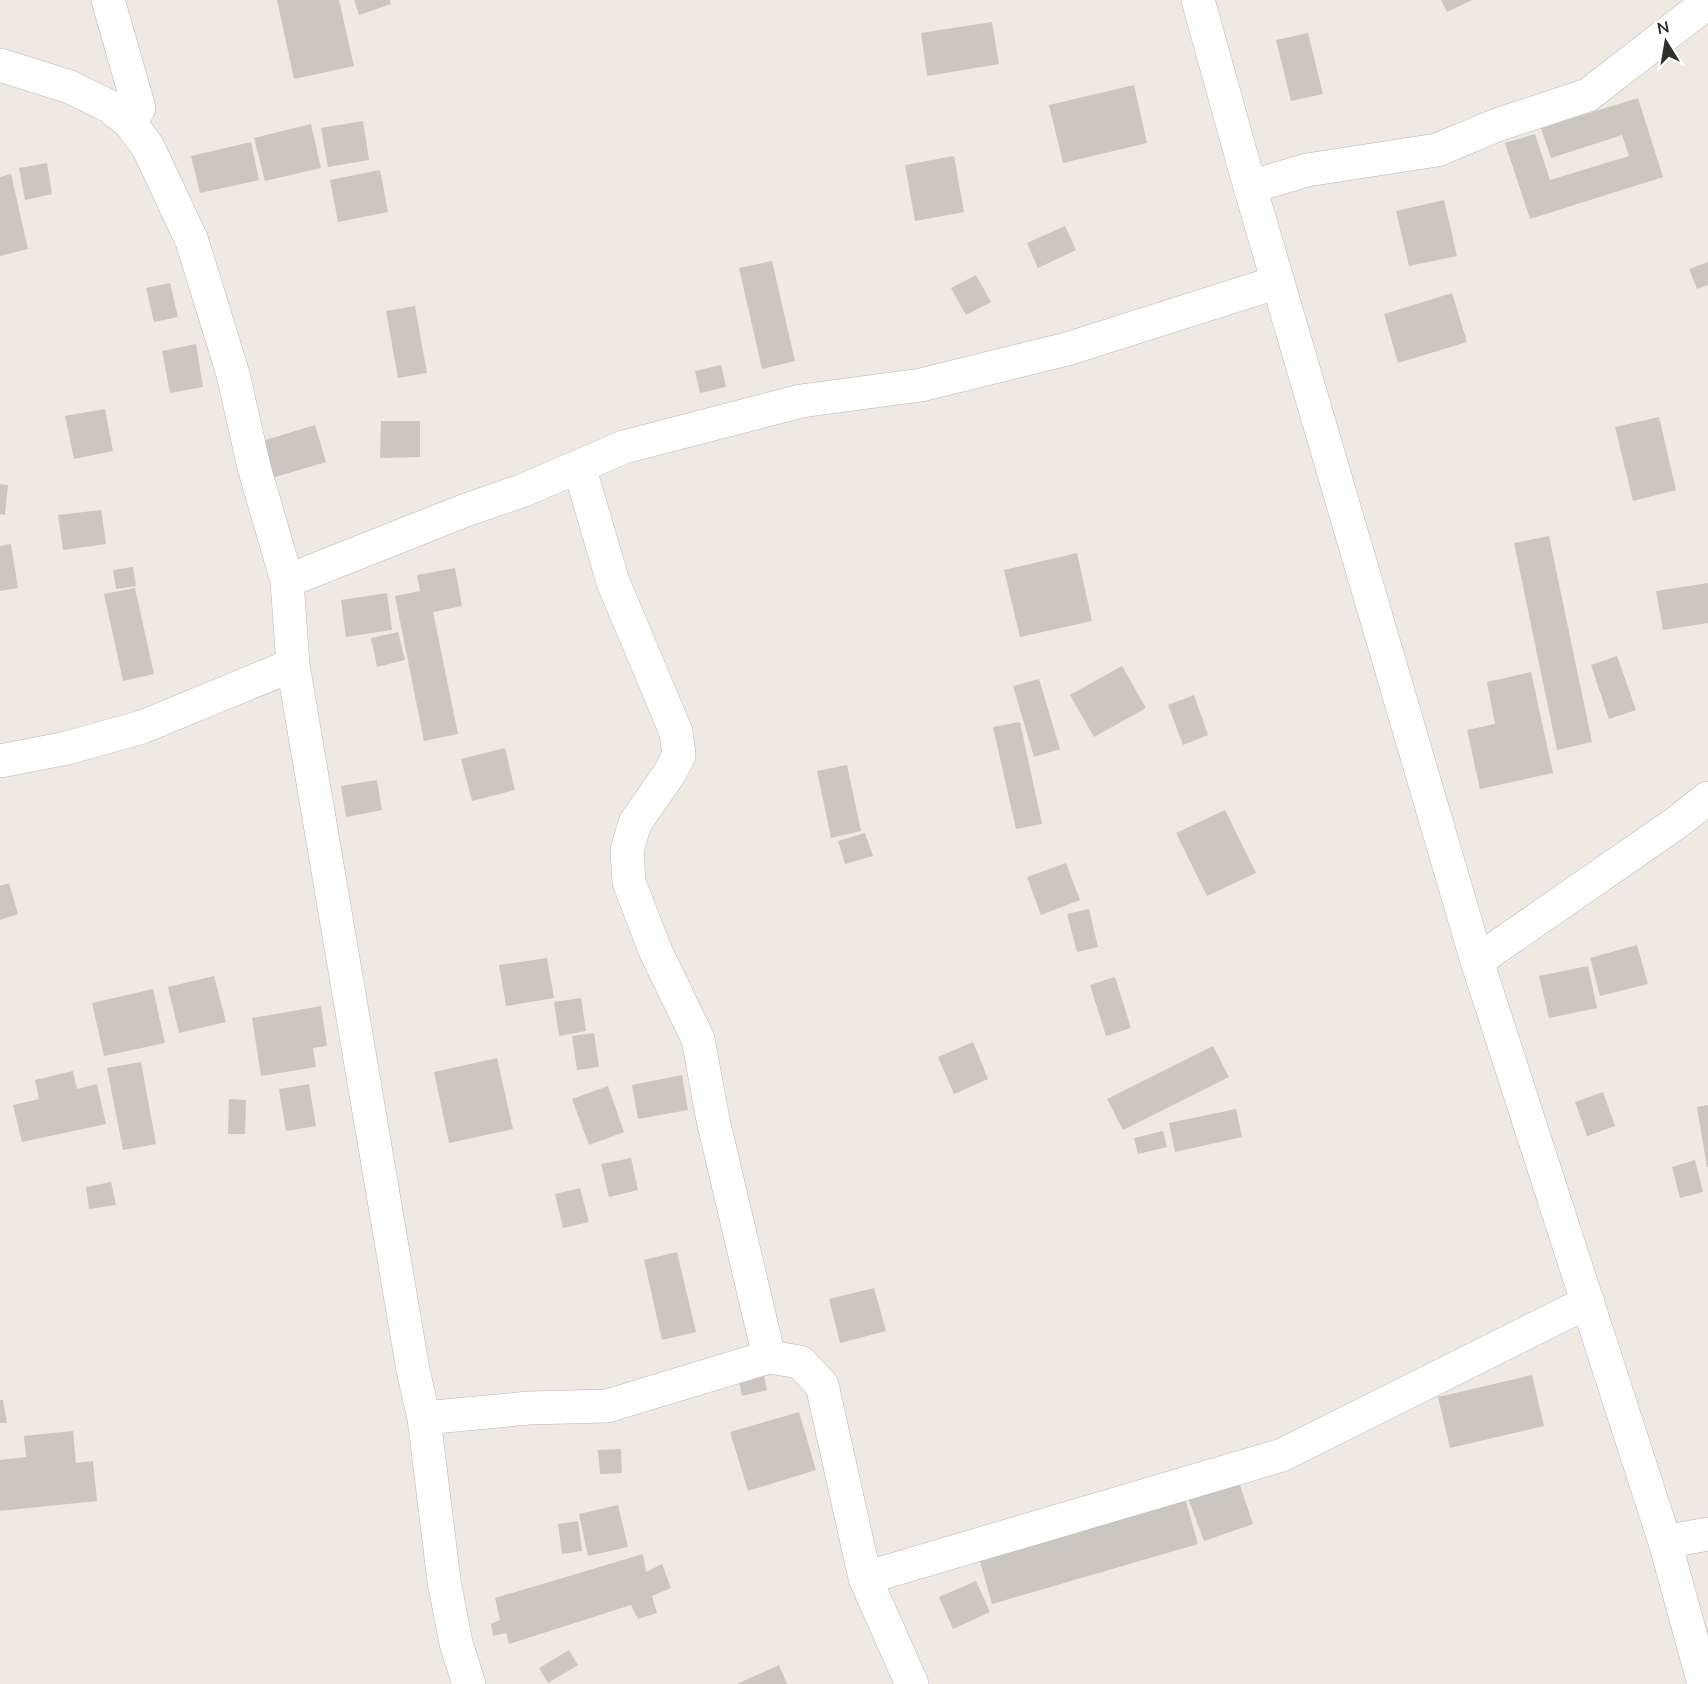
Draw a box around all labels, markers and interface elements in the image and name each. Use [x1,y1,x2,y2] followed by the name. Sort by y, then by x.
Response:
[1636,12,1696,72] north arrow
[1655,16,1671,38] text: N

